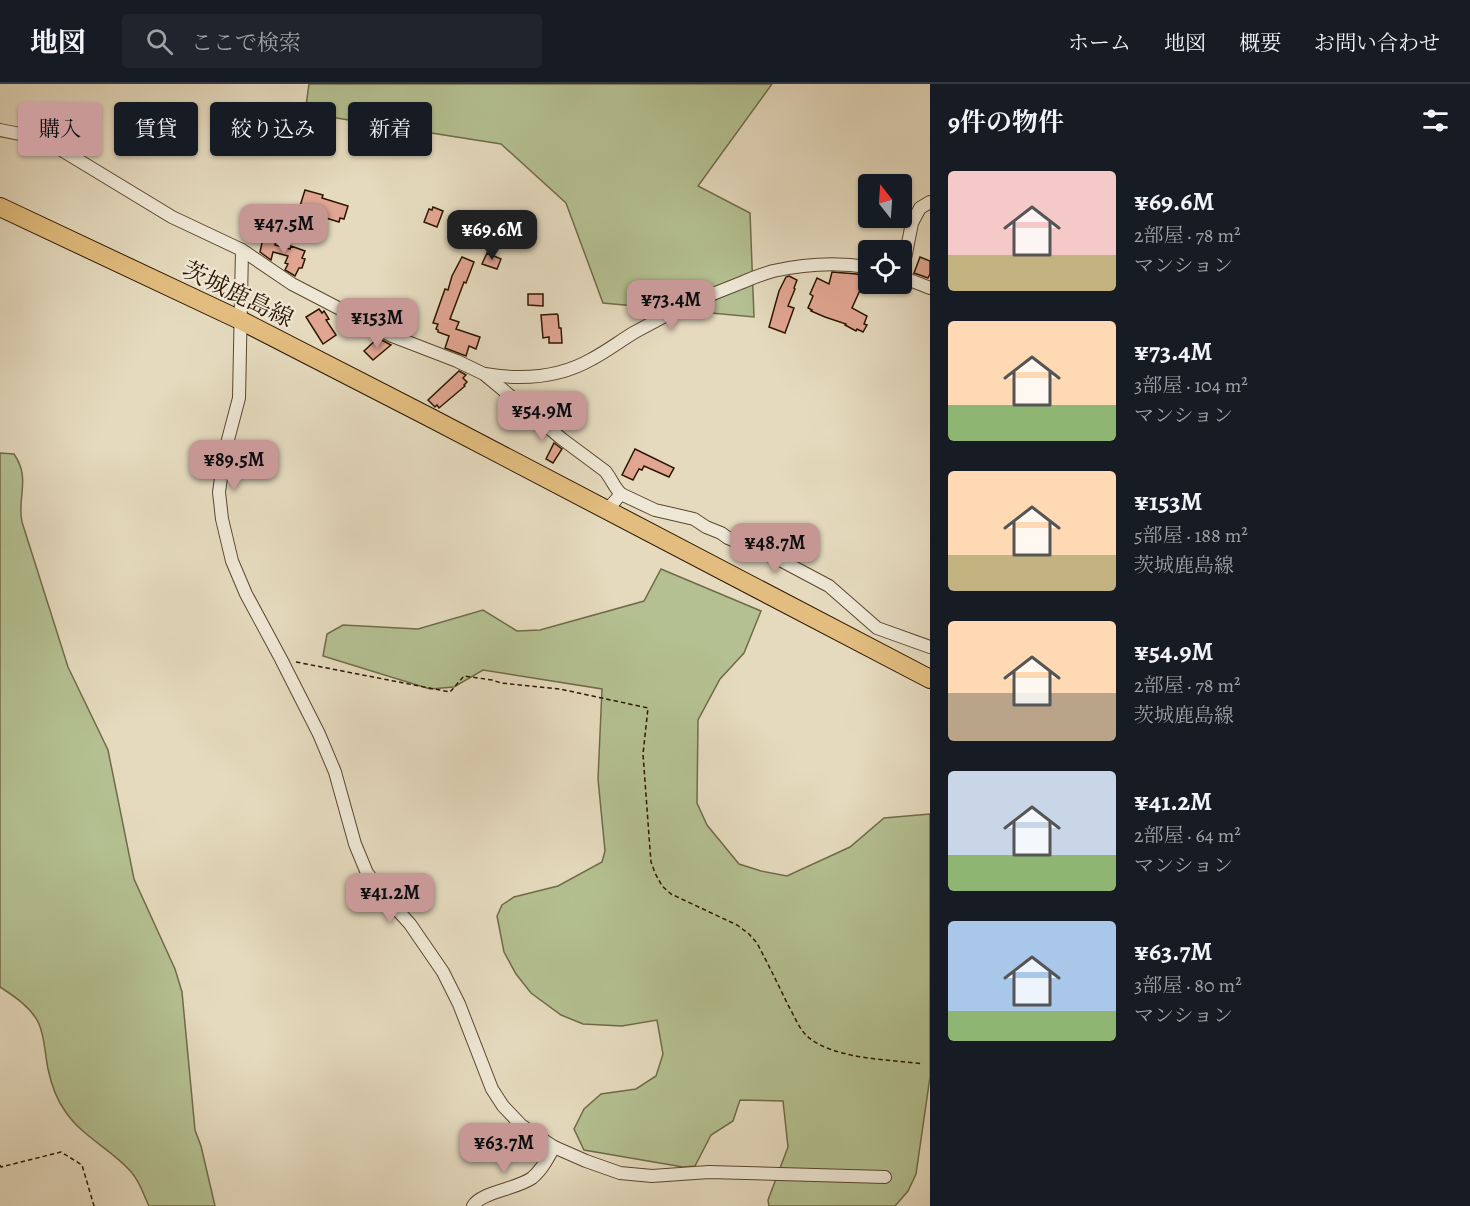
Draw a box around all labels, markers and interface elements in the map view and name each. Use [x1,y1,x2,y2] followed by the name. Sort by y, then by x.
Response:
[122,14,542,68] search box
[30,24,86,62] text: 地図
[143,25,176,58] icon: search
[191,28,301,58] text: ここで検索
[1068,29,1131,57] text: ホーム
[1164,29,1206,57] text: 地図
[1239,29,1281,57] text: 概要
[1314,29,1440,57] text: お問い合わせ
[18,102,102,156] chip: 購入
[114,102,198,156] chip: 賃貸
[210,102,336,156] chip: 絞り込み
[348,102,432,156] chip: 新着
[1419,104,1452,137] icon: filters
[948,105,1064,140] text: 9件の物件
[858,174,912,228] north arrow
[858,174,912,294] map controls
[1134,184,1214,219] text: ¥69.6M
[996,195,1068,267] icon: home
[235,204,333,255] pin: ¥47.5M
[254,210,314,237] text: ¥47.5M
[443,210,541,261] pin: ¥69.6M
[461,216,523,243] text: ¥69.6M
[1134,222,1241,249] text: 2部屋 · 78 m²
[858,240,912,294] button: locate
[1134,252,1233,279] text: マンション
[177,253,299,335] street label: 茨城鹿島線
[622,280,720,331] pin: ¥73.4M
[641,286,701,313] text: ¥73.4M
[335,298,419,349] pin: ¥153M
[351,304,403,331] text: ¥153M
[1134,334,1212,369] text: ¥73.4M
[996,345,1068,417] icon: home
[1134,372,1248,399] text: 3部屋 · 104 m²
[493,391,591,442] pin: ¥54.9M
[512,397,573,424] text: ¥54.9M
[1134,402,1233,429] text: マンション
[185,440,283,491] pin: ¥89.5M
[203,446,265,473] text: ¥89.5M
[1134,484,1202,519] text: ¥153M
[996,495,1068,567] icon: home
[1134,522,1248,549] text: 5部屋 · 188 m²
[726,523,824,574] pin: ¥48.7M
[744,529,806,556] text: ¥48.7M
[1134,552,1234,579] text: 茨城鹿島線
[1134,634,1213,669] text: ¥54.9M
[996,645,1068,717] icon: home
[1134,672,1241,699] text: 2部屋 · 78 m²
[1134,702,1234,729] text: 茨城鹿島線
[1134,784,1212,819] text: ¥41.2M
[996,795,1068,867] icon: home
[1134,822,1241,849] text: 2部屋 · 64 m²
[1134,852,1233,879] text: マンション
[341,873,439,924] pin: ¥41.2M
[360,879,420,906] text: ¥41.2M
[1134,934,1212,969] text: ¥63.7M
[996,945,1068,1017] icon: home
[1134,972,1242,999] text: 3部屋 · 80 m²
[1134,1002,1233,1029] text: マンション
[455,1123,553,1174] pin: ¥63.7M
[474,1129,534,1156] text: ¥63.7M

